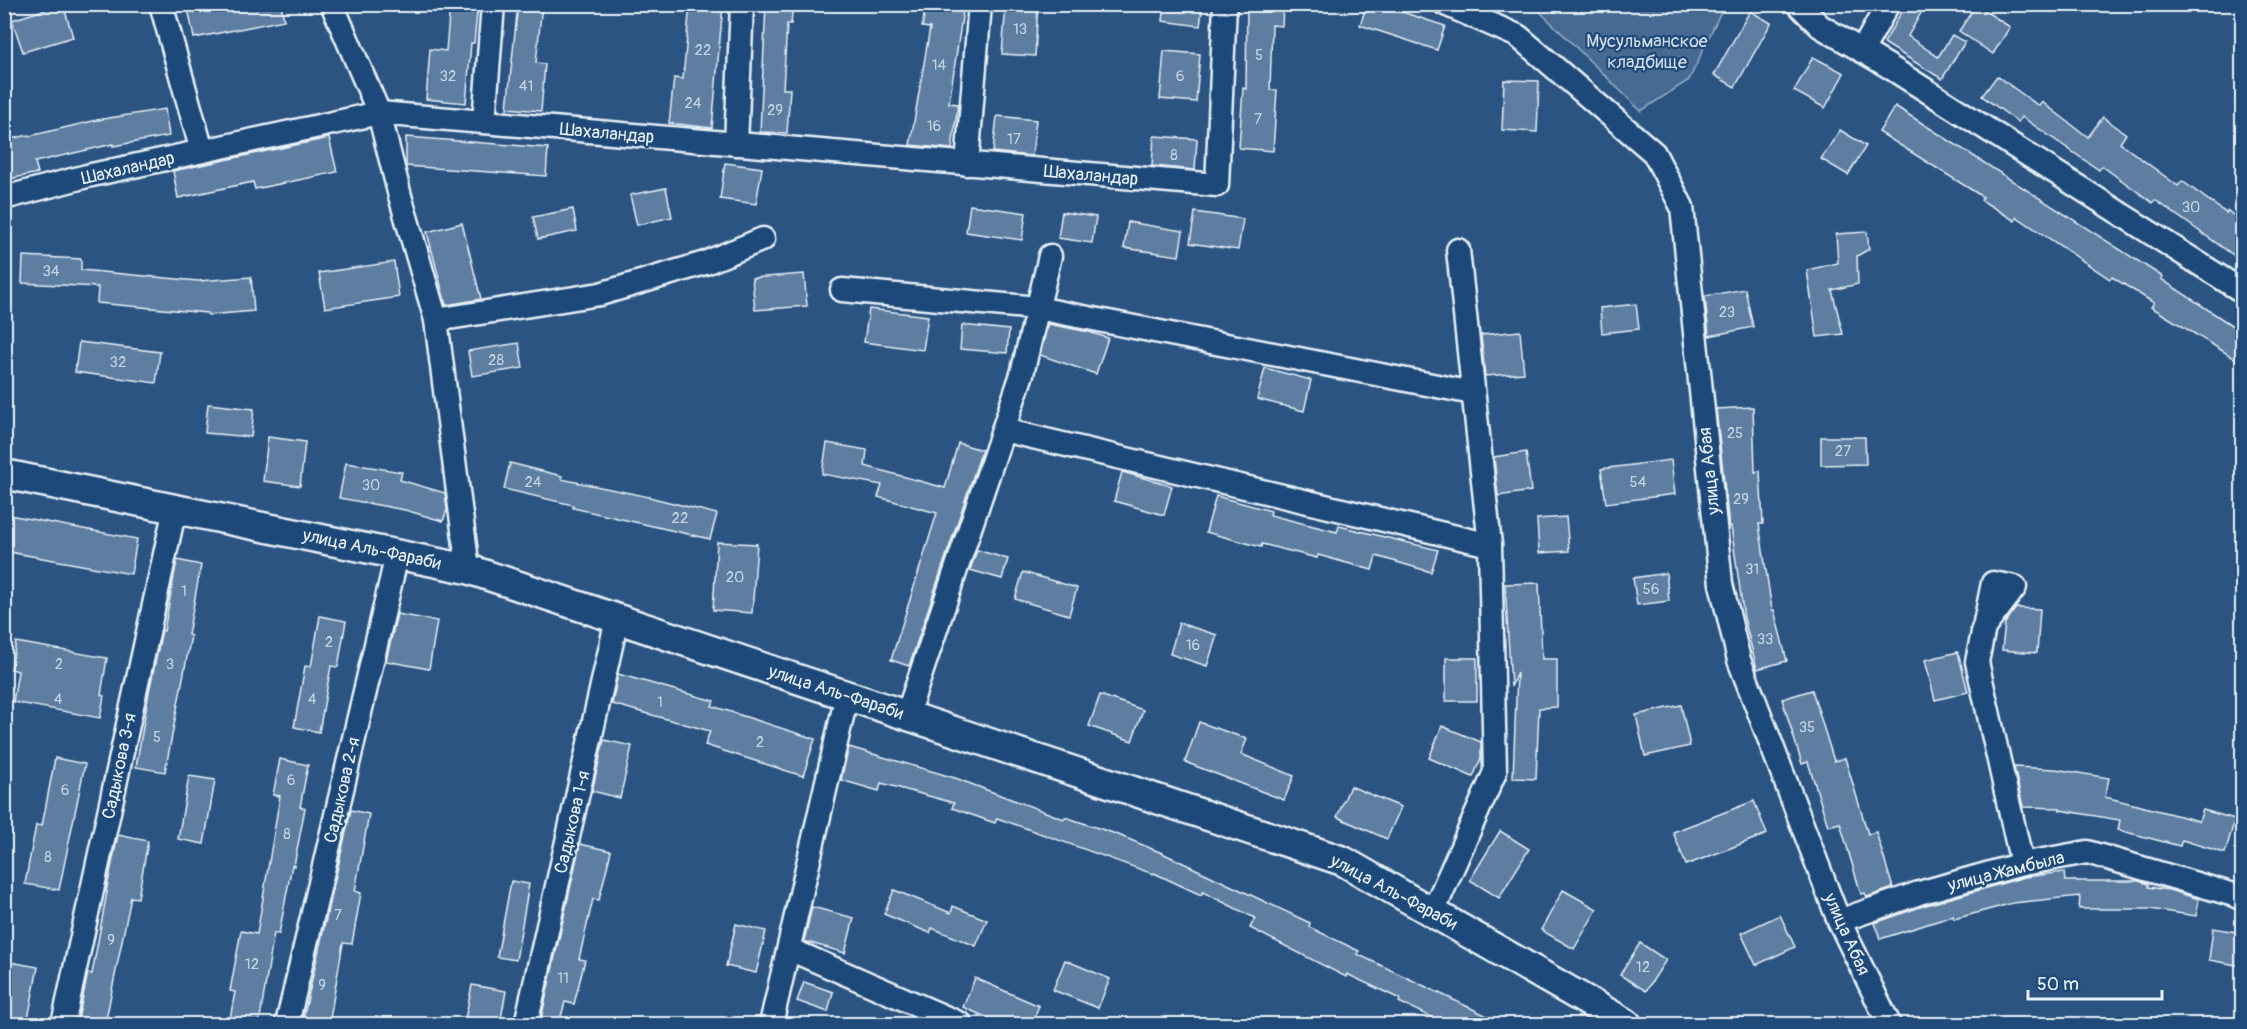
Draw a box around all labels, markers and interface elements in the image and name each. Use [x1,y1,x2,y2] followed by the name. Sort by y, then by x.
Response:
[1013,20,1027,39] house number: 13
[1586,30,1708,74] park label: Мусульманское кладбище
[695,41,711,60] house number: 22
[1255,46,1263,65] house number: 5
[932,56,947,75] house number: 14
[440,67,456,86] house number: 32
[1176,67,1184,86] house number: 6
[519,77,533,96] house number: 41
[684,94,702,113] house number: 24
[767,101,783,120] house number: 29
[1254,110,1262,129] house number: 7
[927,117,941,136] house number: 16
[559,118,655,149] street label: Шахаландар
[1007,130,1021,149] house number: 17
[1170,146,1178,165] house number: 8
[79,147,177,190] street label: Шахаландар
[1043,160,1139,191] street label: Шахаландар
[2182,198,2200,217] house number: 30
[42,262,60,281] house number: 34
[1719,303,1735,322] house number: 23
[488,351,504,370] house number: 28
[110,353,126,372] house number: 32
[1727,424,1743,443] house number: 25
[1693,426,1726,517] street label: улица Абая
[1835,442,1851,461] house number: 27
[524,473,542,492] house number: 24
[1630,473,1647,492] house number: 54
[362,476,380,495] house number: 30
[1733,490,1749,509] house number: 29
[672,509,688,528] house number: 22
[300,523,443,575] street label: улица Аль-Фараби
[1745,560,1759,579] house number: 31
[726,568,744,587] house number: 20
[1643,580,1659,599] house number: 56
[181,582,187,601] house number: 1
[1757,630,1773,649] house number: 33
[325,633,333,652] house number: 2
[1186,636,1200,655] house number: 16
[55,655,63,674] house number: 2
[166,655,174,674] house number: 3
[764,659,906,725] street label: улица Аль-Фараби
[54,690,63,709] house number: 4
[308,690,317,709] house number: 4
[657,693,663,712] house number: 1
[97,711,142,821] street label: Садыкова 3-я
[1799,718,1815,737] house number: 35
[153,728,161,747] house number: 5
[756,733,764,752] house number: 2
[319,735,366,845] street label: Садыкова 2-я
[549,768,596,876] street label: Садыкова 1-я
[287,771,295,790] house number: 6
[61,781,69,800] house number: 6
[283,825,291,844] house number: 8
[1944,846,2067,897] street label: улица Жамбыла
[44,848,52,867] house number: 8
[1325,849,1461,936] street label: улица Аль-Фараби
[1818,889,1875,979] street label: улица Абая
[334,906,342,925] house number: 7
[107,931,115,950] house number: 9
[245,955,259,974] house number: 12
[1636,958,1650,977] house number: 12
[2028,963,2162,1001] scale bar
[557,969,569,988] house number: 11
[2037,973,2079,996] text: 50 m
[318,976,326,995] house number: 9

